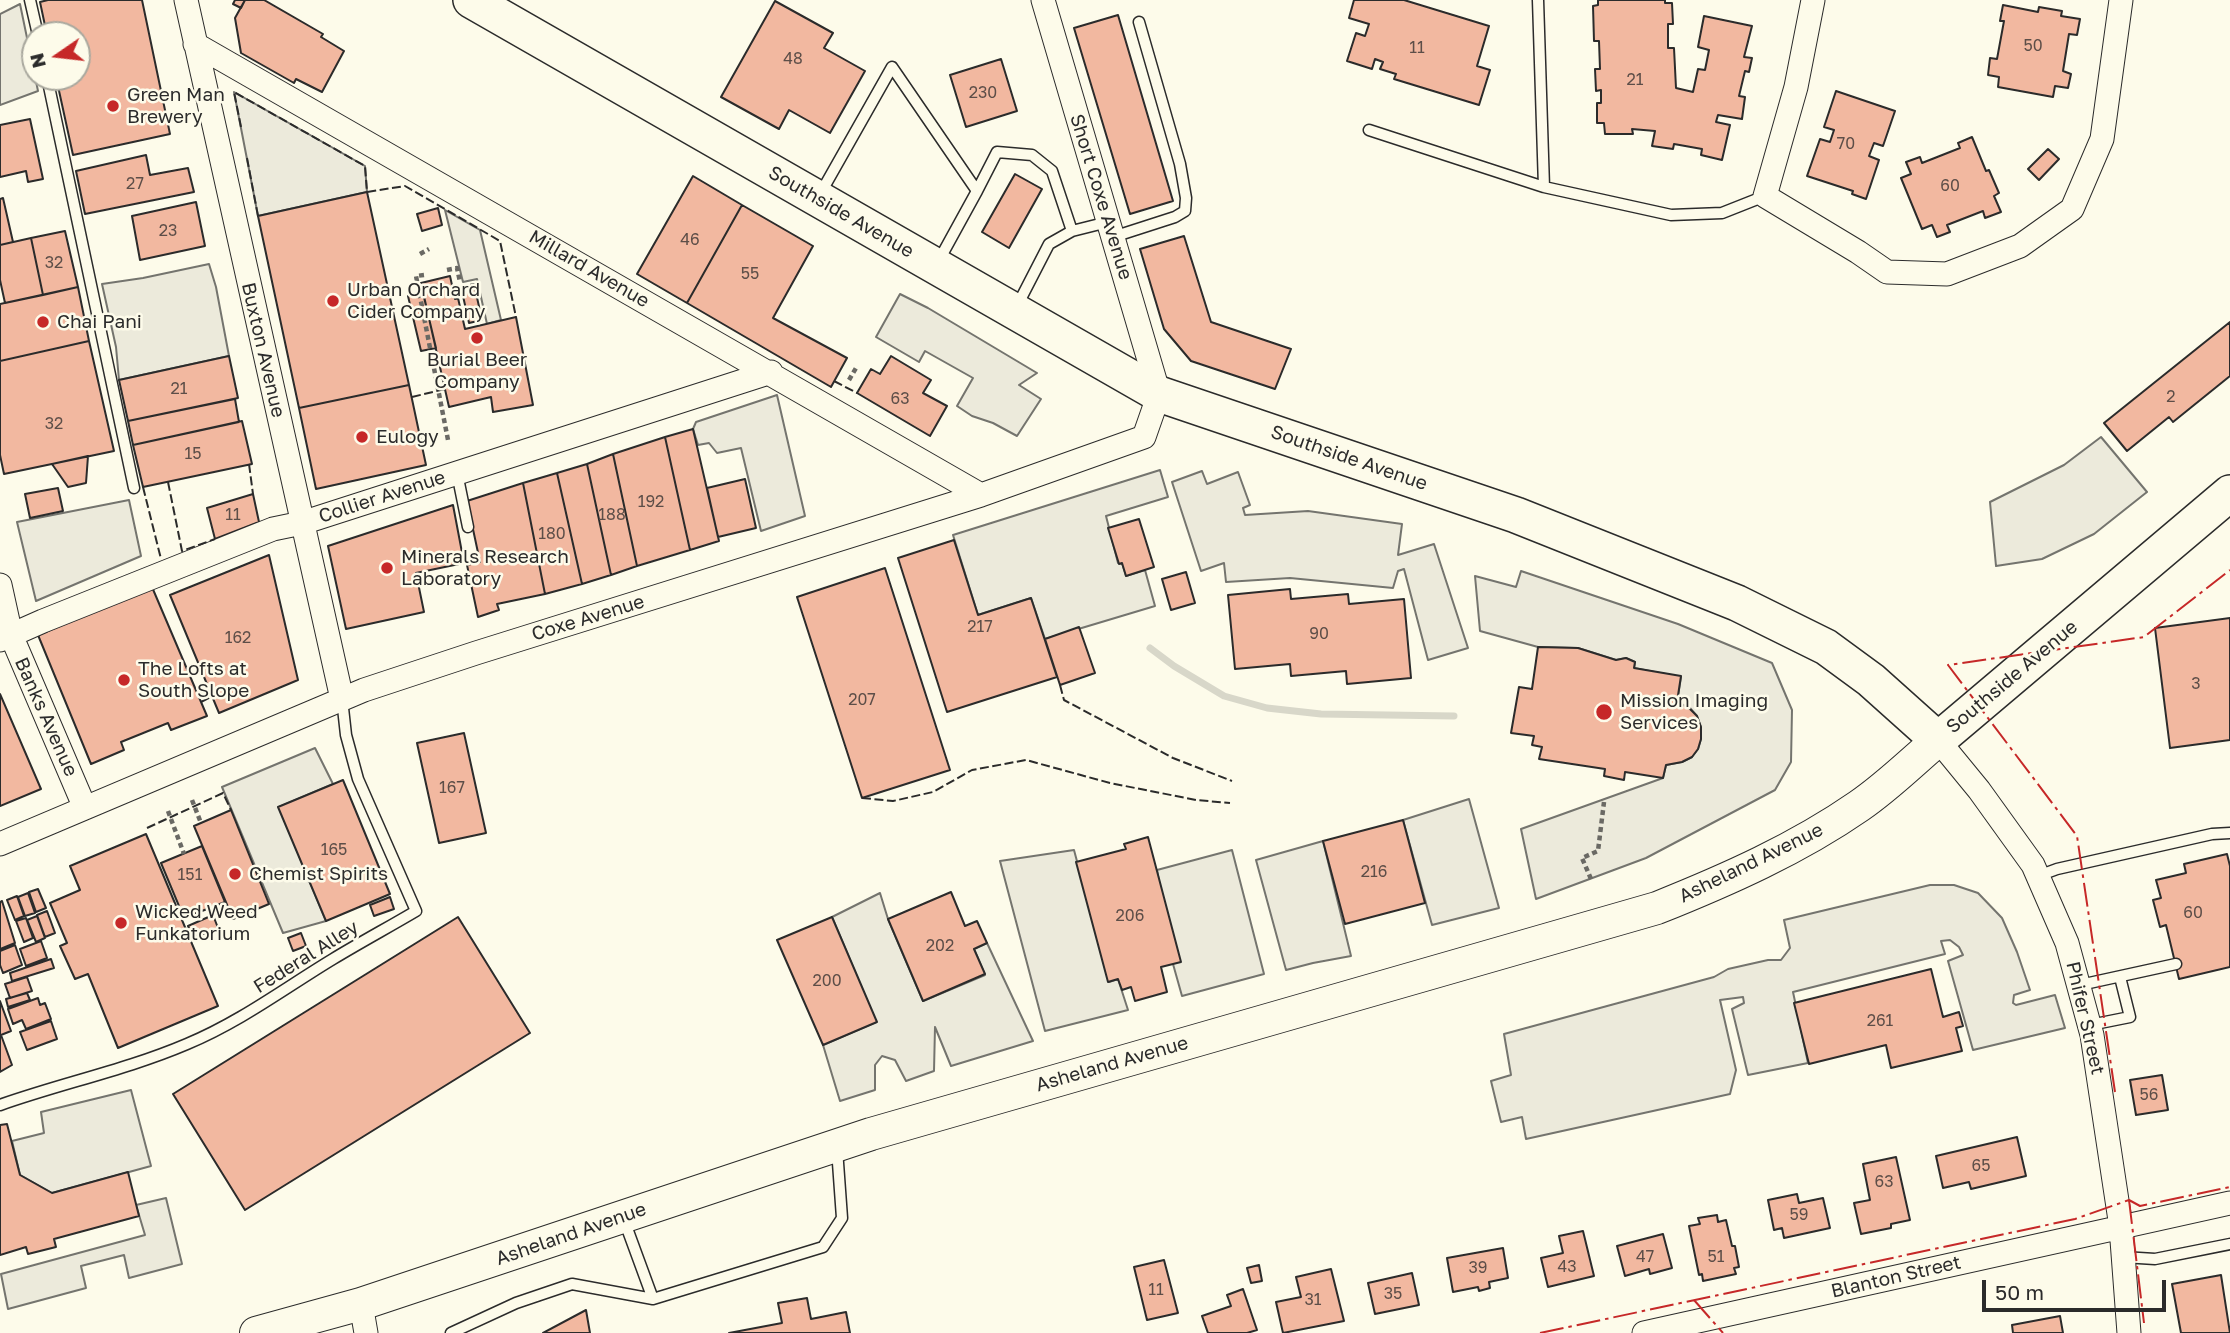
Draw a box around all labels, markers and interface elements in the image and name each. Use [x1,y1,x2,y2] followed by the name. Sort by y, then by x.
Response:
[21,21,91,91] north arrow
[2023,36,2043,56] house number: 50
[1409,38,1425,58] house number: 11
[783,49,803,69] house number: 48
[24,51,50,71] text: N
[1626,70,1644,90] house number: 21
[969,83,997,103] house number: 230
[127,84,225,128] place label: Green Man Brewery
[105,98,121,114] marker: Green Man Brewery
[1065,111,1137,283] street label: Short Coxe Avenue
[1837,134,1855,154] house number: 70
[764,161,918,263] street label: Southside Avenue
[126,174,144,194] house number: 27
[1940,176,1960,196] house number: 60
[159,221,177,241] house number: 23
[525,225,653,313] street label: Millard Avenue
[680,230,700,250] house number: 46
[45,253,63,273] house number: 32
[741,264,759,284] house number: 55
[347,279,485,323] place label: Urban Orchard Cider Company
[236,280,290,420] street label: Buxton Avenue
[325,293,341,309] marker: Urban Orchard Cider Company
[57,311,142,333] place label: Chai Pani
[35,314,51,330] marker: Chai Pani
[469,330,485,346] marker: Burial Beer Company
[427,349,527,393] place label: Burial Beer Company
[170,379,188,399] house number: 21
[2166,387,2176,407] house number: 2
[890,389,910,409] house number: 63
[45,414,63,434] house number: 32
[1268,421,1430,495] street label: Southside Avenue
[376,426,439,448] place label: Eulogy
[354,429,370,445] marker: Eulogy
[184,444,202,464] house number: 15
[316,466,448,528] street label: Collier Avenue
[638,492,664,512] house number: 192
[225,505,241,525] house number: 11
[598,505,626,525] house number: 188
[538,524,566,544] house number: 180
[401,546,569,590] place label: Minerals Research Laboratory
[379,560,395,576] marker: Minerals Research Laboratory
[529,590,647,646] street label: Coxe Avenue
[1942,616,2082,738] street label: Southside Avenue
[967,617,993,637] house number: 217
[1309,624,1329,644] house number: 90
[225,628,251,648] house number: 162
[10,654,82,780] street label: Banks Avenue
[138,658,249,702] place label: The Lofts at South Slope
[116,672,132,688] marker: The Lofts at South Slope
[2191,674,2201,694] house number: 3
[848,690,876,710] house number: 207
[1620,690,1768,734] place label: Mission Imaging Services
[1594,702,1614,722] marker: Mission Imaging Services
[439,778,465,798] house number: 167
[1675,818,1827,908] street label: Asheland Avenue
[321,840,347,860] house number: 165
[1361,862,1387,882] house number: 216
[249,863,388,885] place label: Chemist Spirits
[178,865,202,885] house number: 151
[227,866,243,882] marker: Chemist Spirits
[135,901,258,945] place label: Wicked Weed Funkatorium
[2183,903,2203,923] house number: 60
[1116,906,1144,926] house number: 206
[113,915,129,931] marker: Wicked Weed Funkatorium
[249,916,363,998] street label: Federal Alley
[926,936,954,956] house number: 202
[2061,959,2109,1077] street label: Phifer Street
[812,971,842,991] house number: 200
[1867,1011,1893,1031] house number: 261
[1033,1031,1191,1097] street label: Asheland Avenue
[2140,1085,2158,1105] house number: 56
[1972,1156,1990,1176] house number: 65
[1874,1172,1894,1192] house number: 63
[493,1198,649,1270] street label: Asheland Avenue
[1790,1205,1808,1225] house number: 59
[1636,1247,1654,1267] house number: 47
[1707,1247,1725,1267] house number: 51
[1829,1251,1963,1303] street label: Blanton Street
[1557,1257,1577,1277] house number: 43
[1468,1258,1488,1278] house number: 39
[1985,1266,2169,1310] scale bar
[1995,1279,2044,1305] text: 50 m
[1148,1280,1164,1300] house number: 11
[1384,1284,1402,1304] house number: 35
[1304,1290,1322,1310] house number: 31

